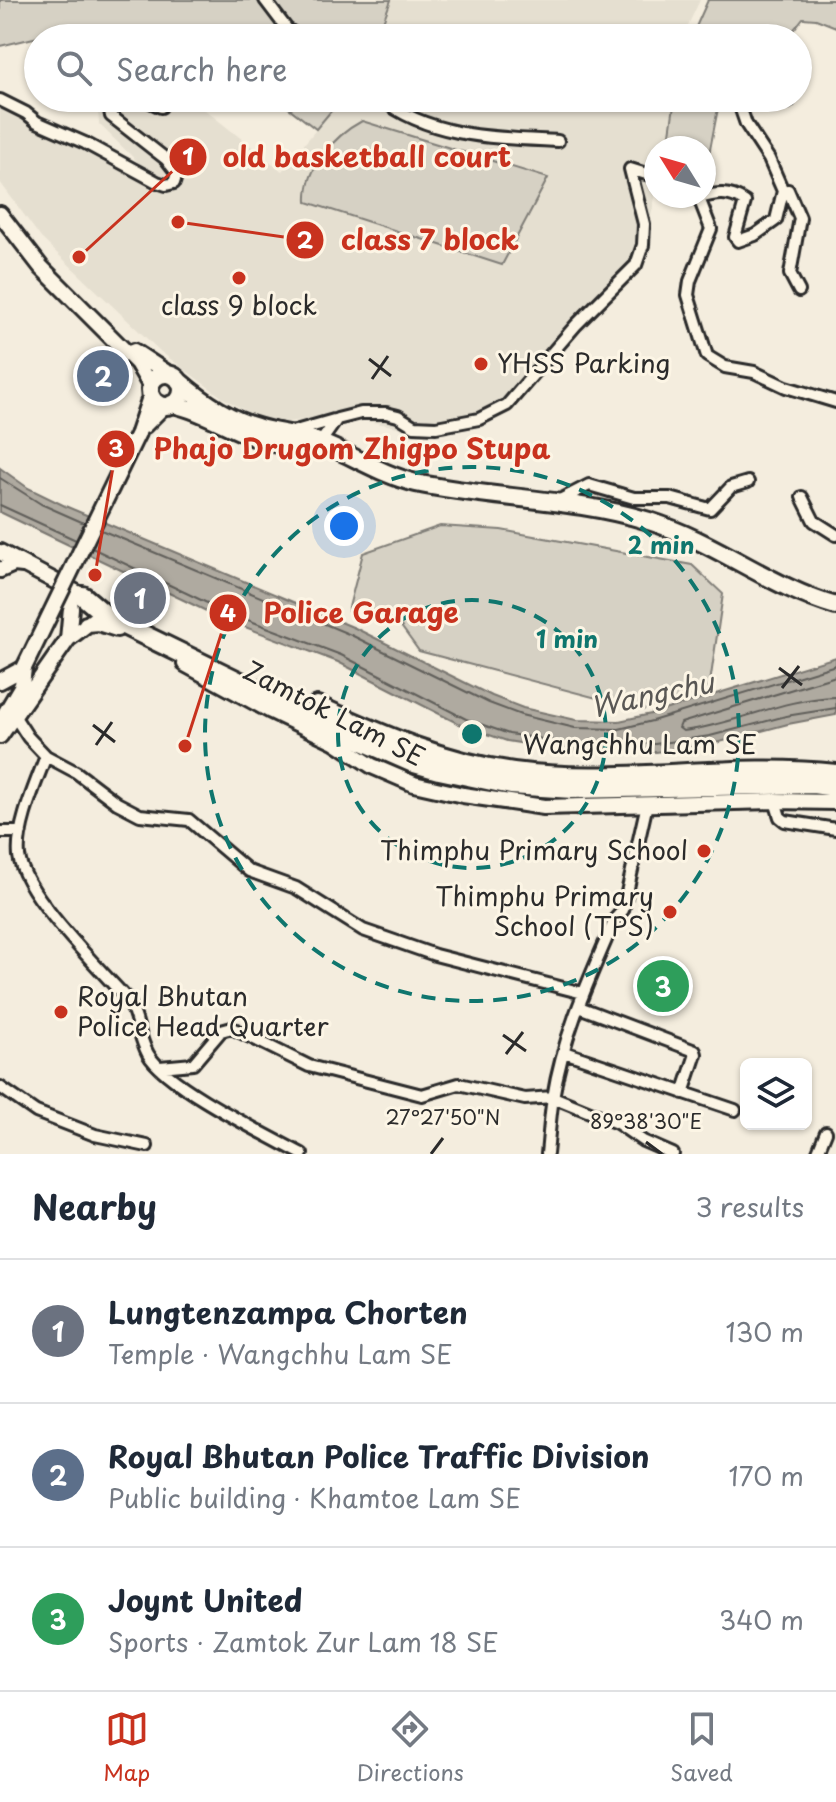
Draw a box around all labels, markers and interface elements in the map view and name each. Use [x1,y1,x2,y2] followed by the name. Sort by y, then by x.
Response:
[24,24,812,112] search box
[52,46,96,90] icon: search
[116,46,288,91] text: Search here
[168,131,527,183] callout: old basketball court
[223,134,511,177] text: old basketball court
[644,136,716,208] north arrow
[182,137,194,173] text: 1
[285,214,535,266] callout: class 7 block
[341,217,519,260] text: class 7 block
[297,221,314,257] text: 2
[230,269,248,287] marker: class 9 block
[161,285,317,324] place label: class 9 block
[497,343,671,382] place label: YHSS Parking
[77,346,129,406] pin: 2
[472,355,490,373] marker: YHSS Parking
[96,423,568,475] callout: Phajo Drugom Zhigpo Stupa
[153,426,551,469] text: Phajo Drugom Zhigpo Stupa
[108,429,124,465] text: 3
[324,506,364,546] your location
[627,526,695,562] text: 2 min
[114,568,166,628] pin: 1
[208,587,475,639] callout: Police Garage
[263,590,459,633] text: Police Garage
[220,594,236,630] text: 4
[536,620,598,656] text: 1 min
[237,650,432,775] street label: Zamtok Lam SE
[586,659,719,728] water label: Wangchu
[458,720,486,748] centre of rings
[523,724,757,763] street label: Wangchhu Lam SE
[380,830,688,869] place label: Thimphu Primary School
[695,842,713,860] marker: Thimphu Primary School
[435,876,654,945] place label: Thimphu Primary School (TPS)
[661,903,679,921] marker: Thimphu Primary School (TPS)
[637,956,689,1016] pin: 3
[77,976,329,1045] place label: Royal Bhutan Police Head Quarter
[52,1003,70,1021] marker: Royal Bhutan Police Head Quarter
[740,1058,812,1130] map controls
[740,1058,812,1130] button: layers
[386,1102,500,1132] text: 27°27'50"N
[590,1106,702,1136] text: 89°38'30"E
[32,1180,157,1232] text: Nearby
[696,1187,804,1226] text: 3 results
[108,1289,468,1334] text: Lungtenzampa Chorten
[52,1312,64,1351] text: 1
[725,1312,804,1351] text: 130 m
[108,1334,453,1373] text: Temple · Wangchhu Lam SE
[108,1433,650,1478] text: Royal Bhutan Police Traffic Division
[49,1456,67,1495] text: 2
[729,1456,804,1495] text: 170 m
[108,1478,521,1517] text: Public building · Khamtoe Lam SE
[108,1577,302,1622] text: Joynt United
[49,1600,67,1639] text: 3
[719,1600,804,1639] text: 340 m
[108,1622,499,1661] text: Sports · Zamtok Zur Lam 18 SE
[103,1707,150,1788] tab: Map
[357,1707,464,1788] tab: Directions
[670,1707,733,1788] tab: Saved

